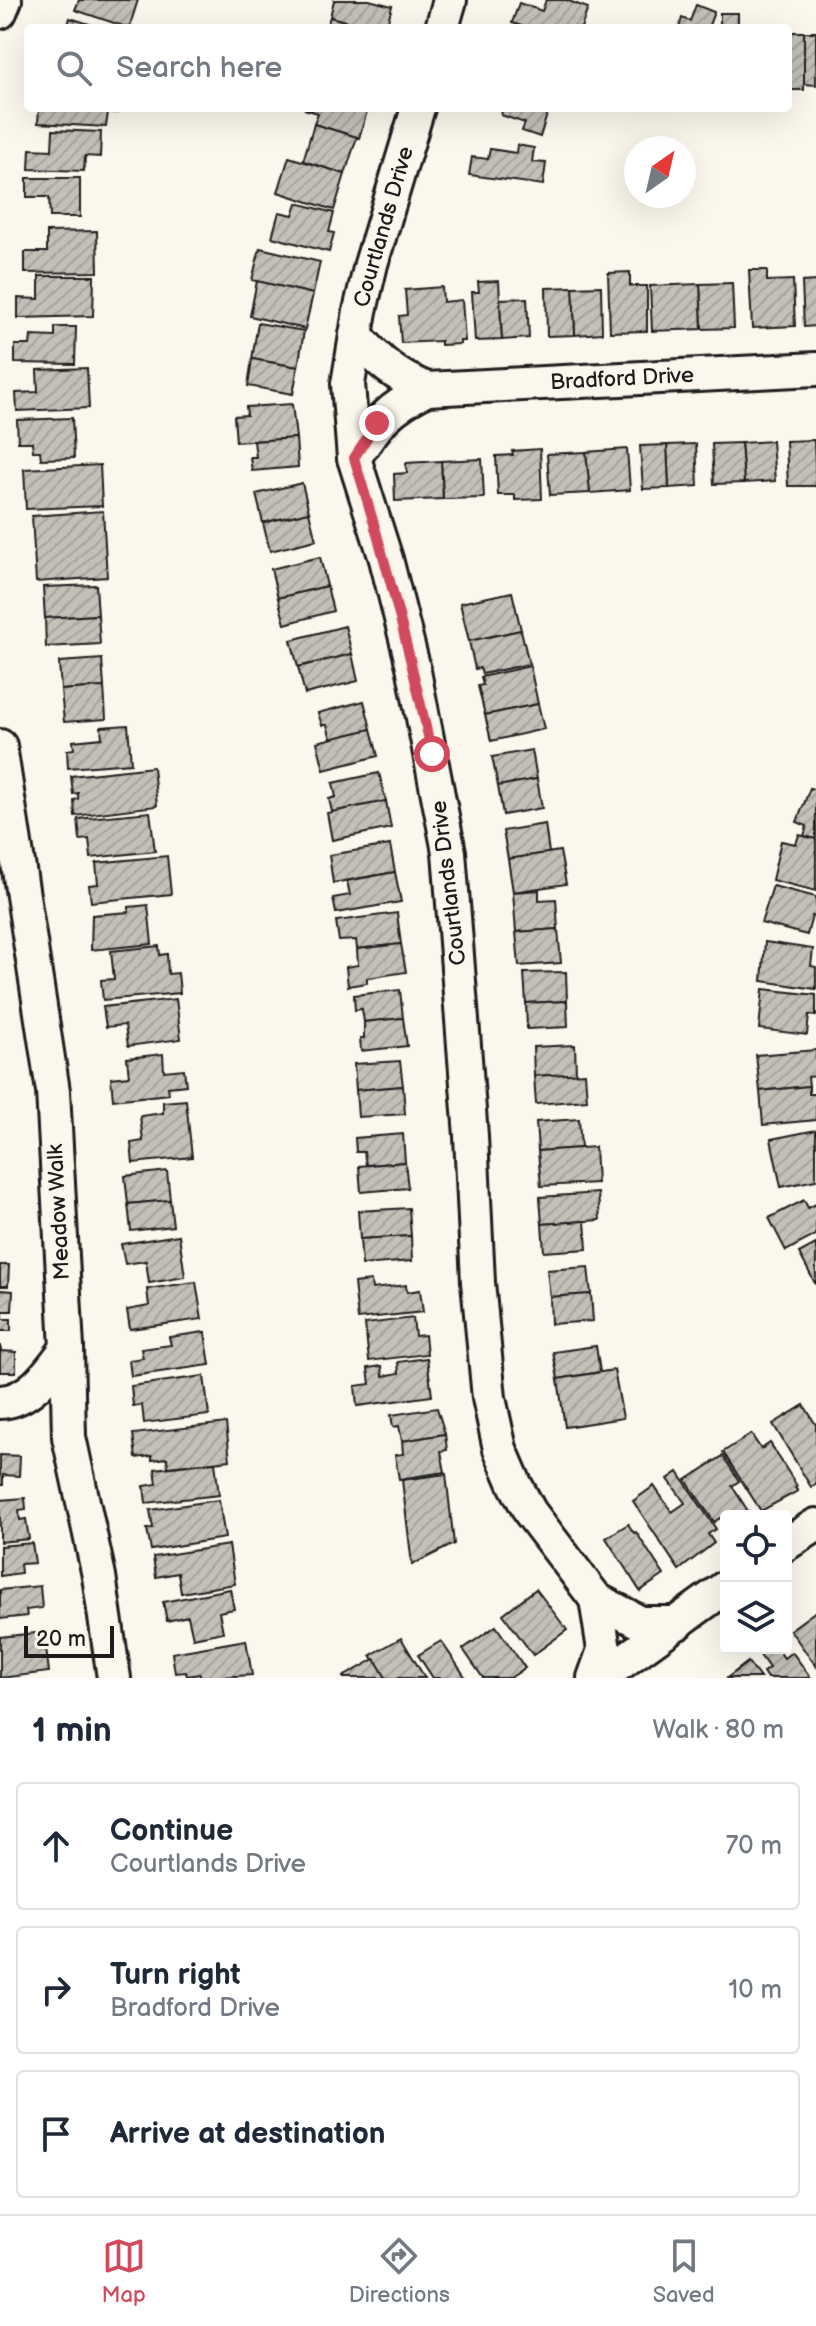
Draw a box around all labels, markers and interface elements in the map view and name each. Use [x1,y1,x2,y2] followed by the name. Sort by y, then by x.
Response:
[24,24,792,112] search box
[52,46,96,90] icon: search
[116,50,282,86] text: Search here
[624,136,696,208] north arrow
[348,144,420,310] street label: Courtlands Drive
[549,362,695,396] street label: Bradford Drive
[359,405,395,441] route end
[414,736,450,772] route start
[425,799,473,967] street label: Courtlands Drive
[42,1143,76,1281] street label: Meadow Walk
[720,1510,792,1654] map controls
[720,1510,792,1582] button: locate
[720,1582,792,1654] button: layers
[24,1622,114,1658] scale bar
[36,1626,86,1653] text: 20 m
[32,1710,112,1751] text: 1 min
[653,1715,784,1746] text: Walk · 80 m
[110,1813,233,1849] text: Continue
[34,1824,78,1868] icon: ahead
[725,1831,782,1862] text: 70 m
[110,1849,306,1880] text: Courtlands Drive
[110,1957,241,1993] text: Turn right
[34,1968,78,2012] icon: right
[728,1975,782,2006] text: 10 m
[110,1993,280,2024] text: Bradford Drive
[34,2112,78,2156] icon: arrive
[110,2116,386,2152] text: Arrive at destination
[101,2234,146,2309] tab: Map
[349,2234,450,2309] tab: Directions
[653,2234,715,2309] tab: Saved

